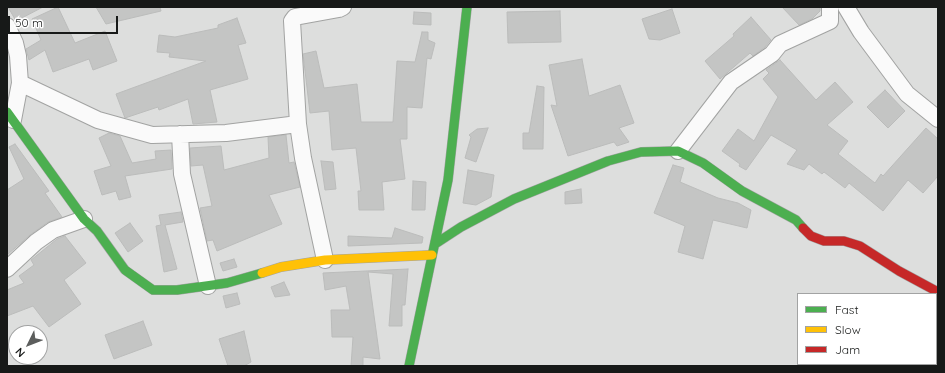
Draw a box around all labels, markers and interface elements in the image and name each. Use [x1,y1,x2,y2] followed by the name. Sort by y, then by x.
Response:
[10,8,120,34] scale bar
[15,15,43,30] text: 50 m
[797,293,937,365] legend
[835,302,859,317] text: Fast
[835,322,861,337] text: Slow
[8,325,48,365] north arrow
[835,342,860,357] text: Jam
[12,345,28,360] text: N

